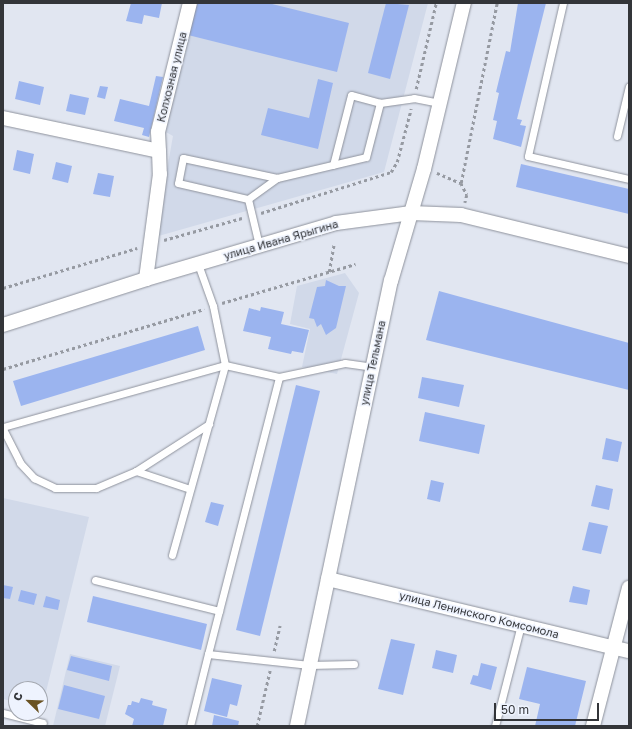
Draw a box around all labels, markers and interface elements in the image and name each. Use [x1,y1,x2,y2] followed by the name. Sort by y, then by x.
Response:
[154,30,190,124] street label: Колхозная улица
[222,217,340,263] street label: улица Ивана Ярыгина
[358,319,388,407] street label: улица Тельмана
[398,589,560,641] street label: улица Ленинского Комсомола
[8,681,48,721] north arrow
[10,690,25,703] text: С
[496,695,601,721] scale bar
[501,702,529,717] text: 50 m

